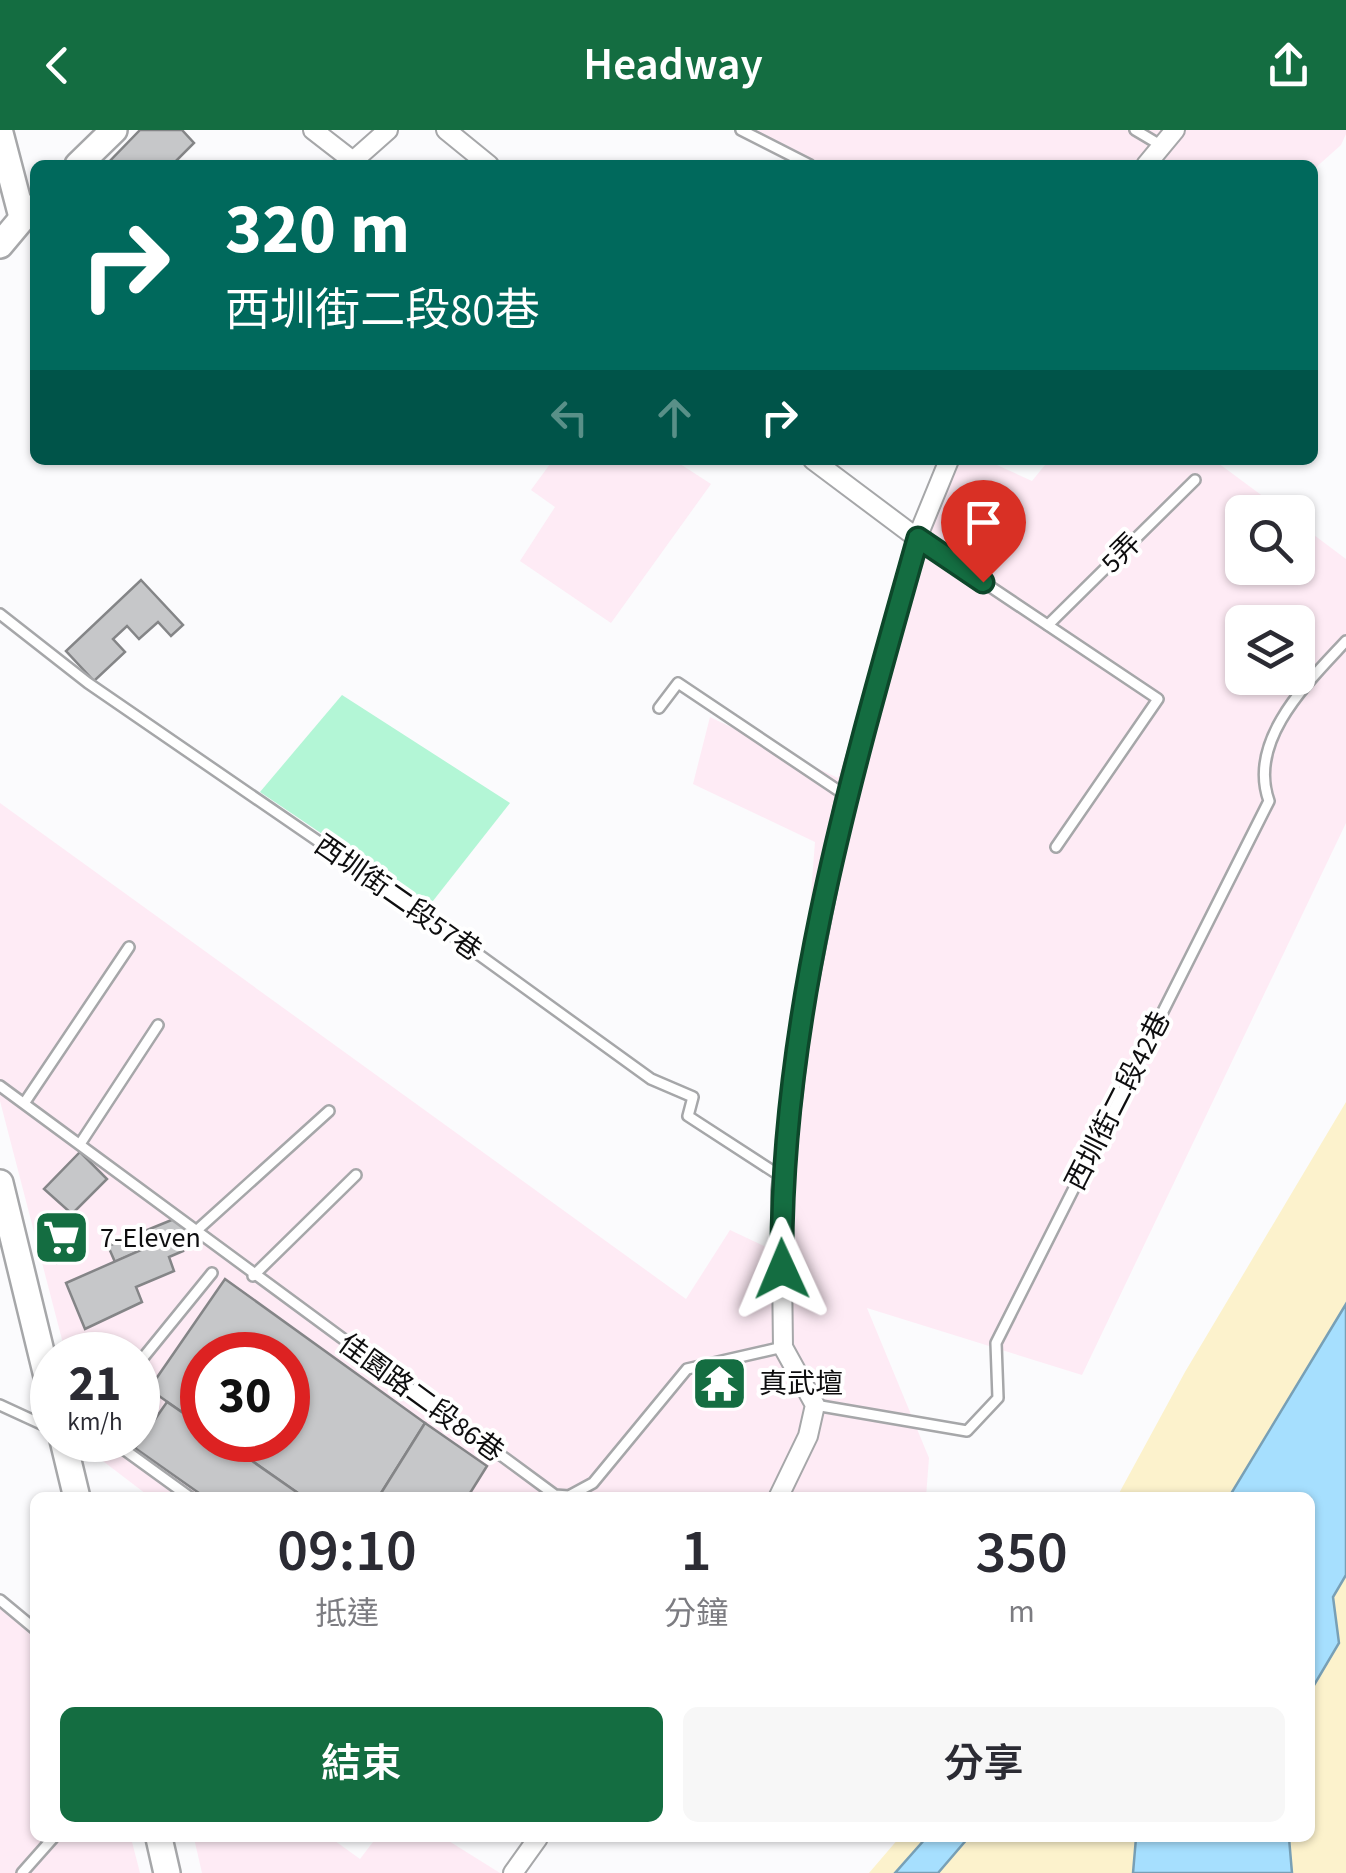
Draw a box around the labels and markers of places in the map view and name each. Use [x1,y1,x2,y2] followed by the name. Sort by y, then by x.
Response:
[941,480,1026,583] pin
[31,1208,91,1268] supermarket icon: 7-Eleven
[100,1218,201,1258] place label: 7-Eleven
[690,1354,750,1414] temple icon: 真武壇
[759,1364,843,1404] place label: 真武壇

